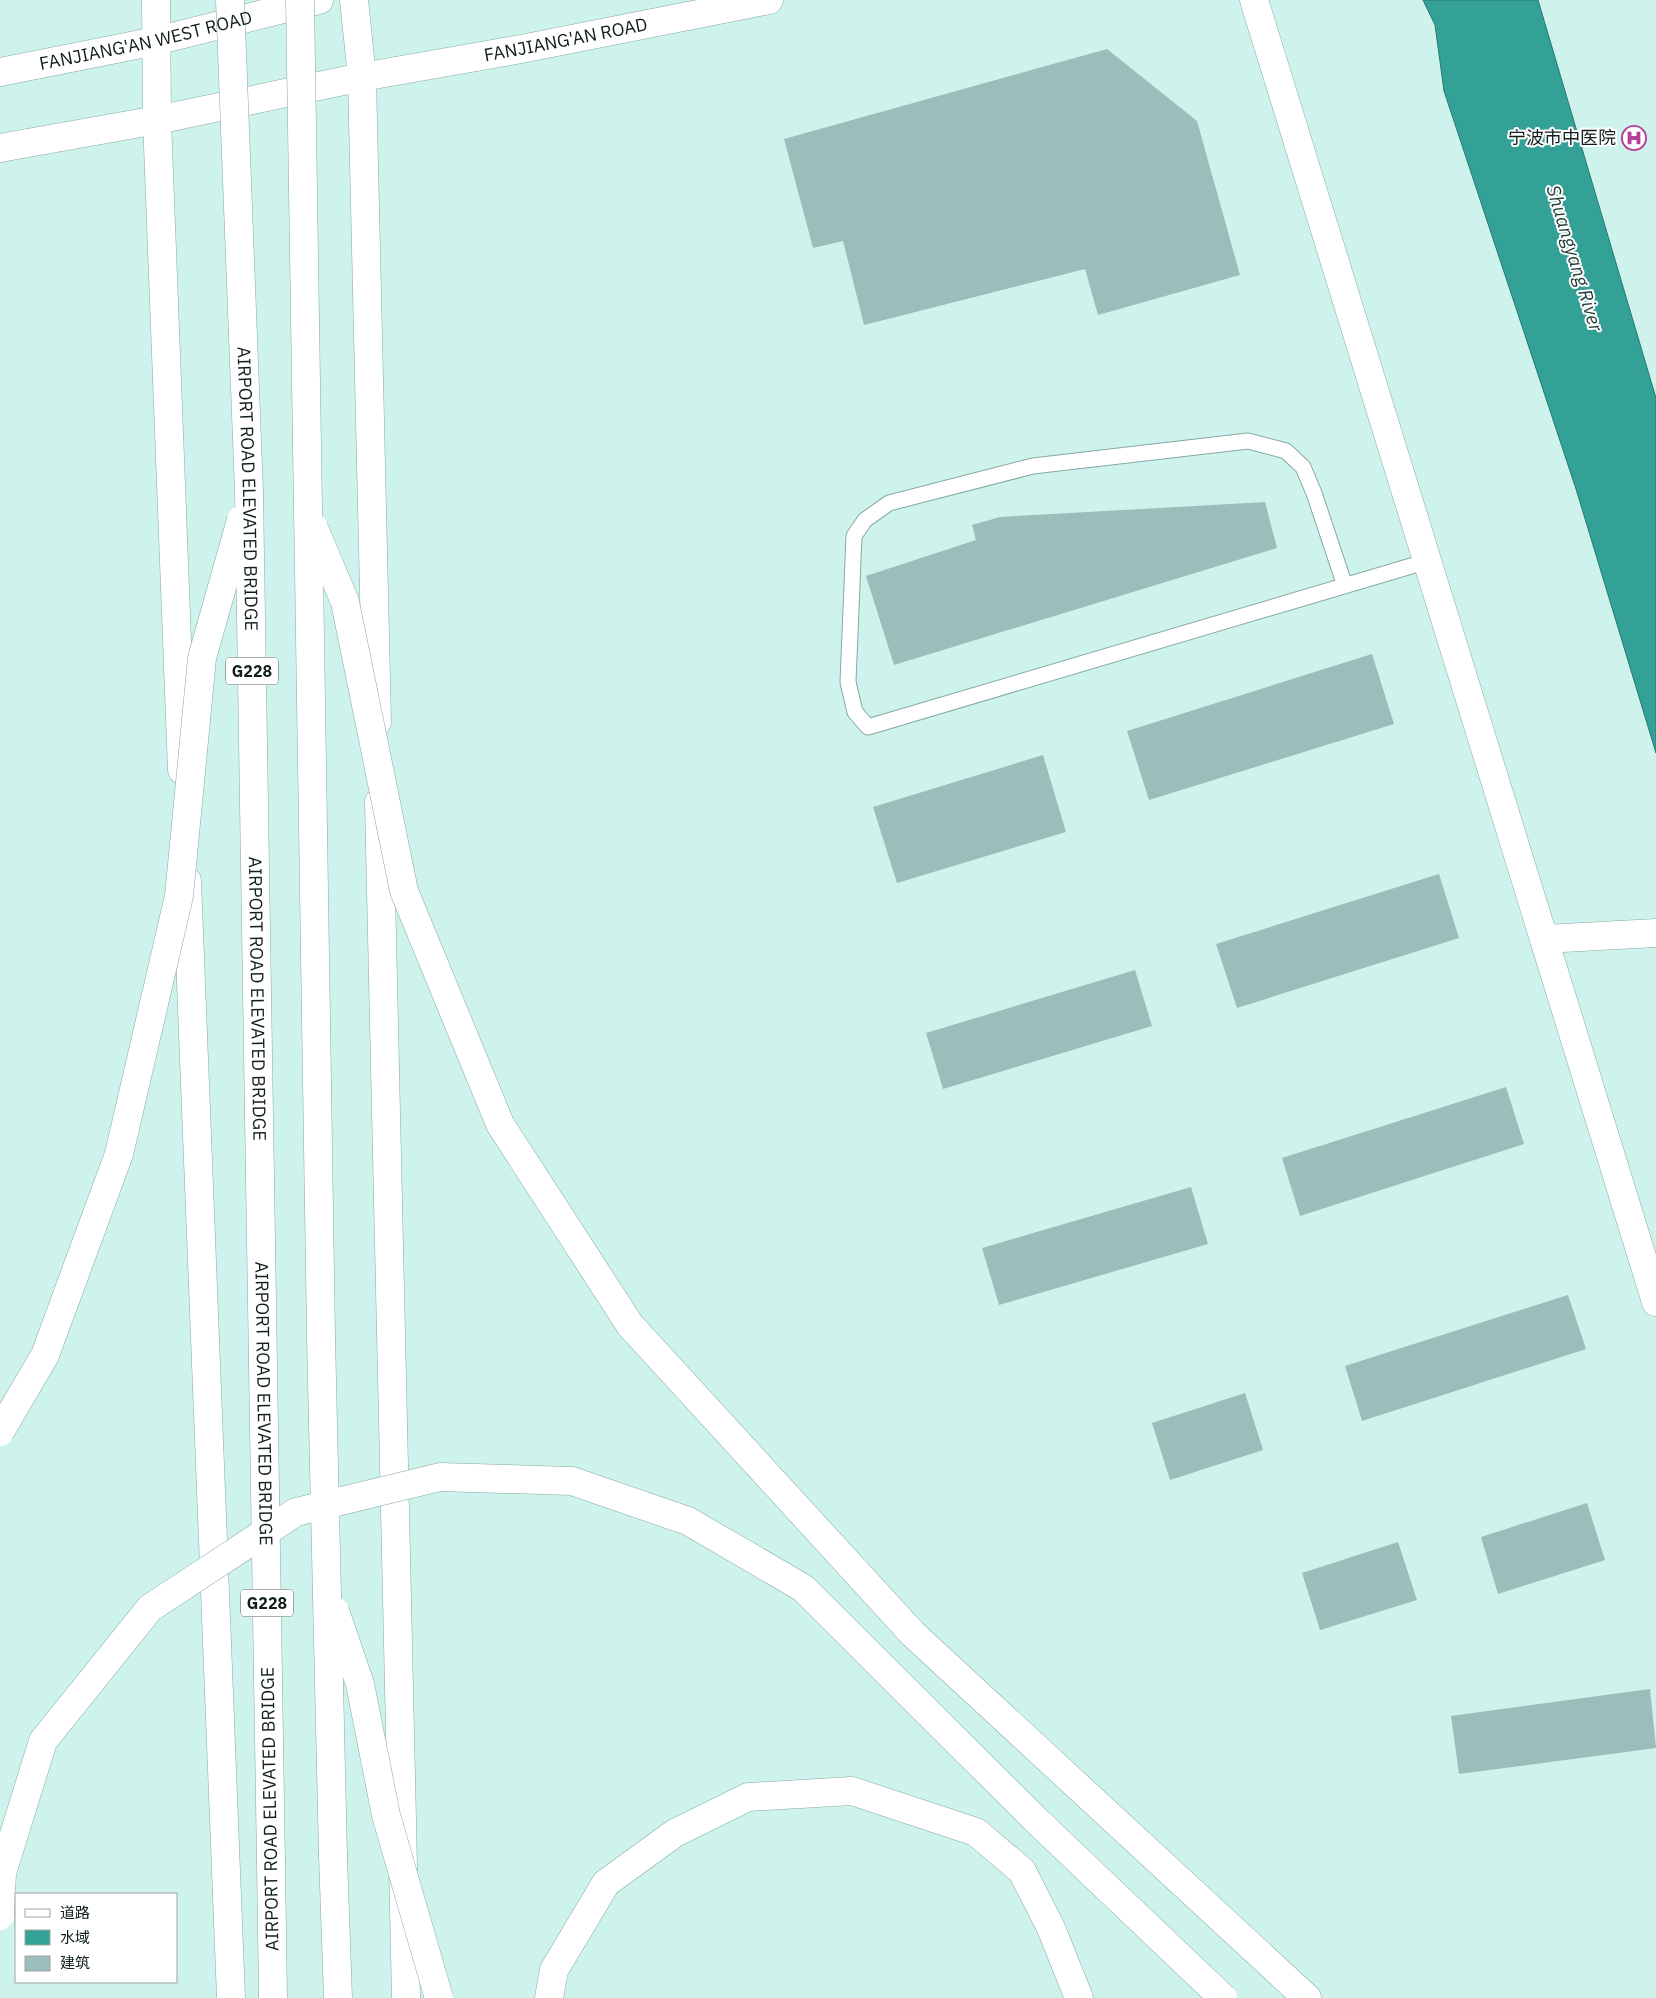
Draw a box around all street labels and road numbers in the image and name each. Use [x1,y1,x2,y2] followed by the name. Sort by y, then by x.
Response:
[37,5,254,75] street label: FANJIANG'AN WEST ROAD
[482,12,649,66] street label: FANJIANG'AN ROAD
[232,346,263,631] street label: AIRPORT ROAD ELEVATED BRIDGE
[226,658,278,684] road number: G228
[244,856,271,1141] street label: AIRPORT ROAD ELEVATED BRIDGE
[250,1261,278,1546] street label: AIRPORT ROAD ELEVATED BRIDGE
[241,1590,293,1616] road number: G228
[256,1667,283,1951] street label: AIRPORT ROAD ELEVATED BRIDGE

